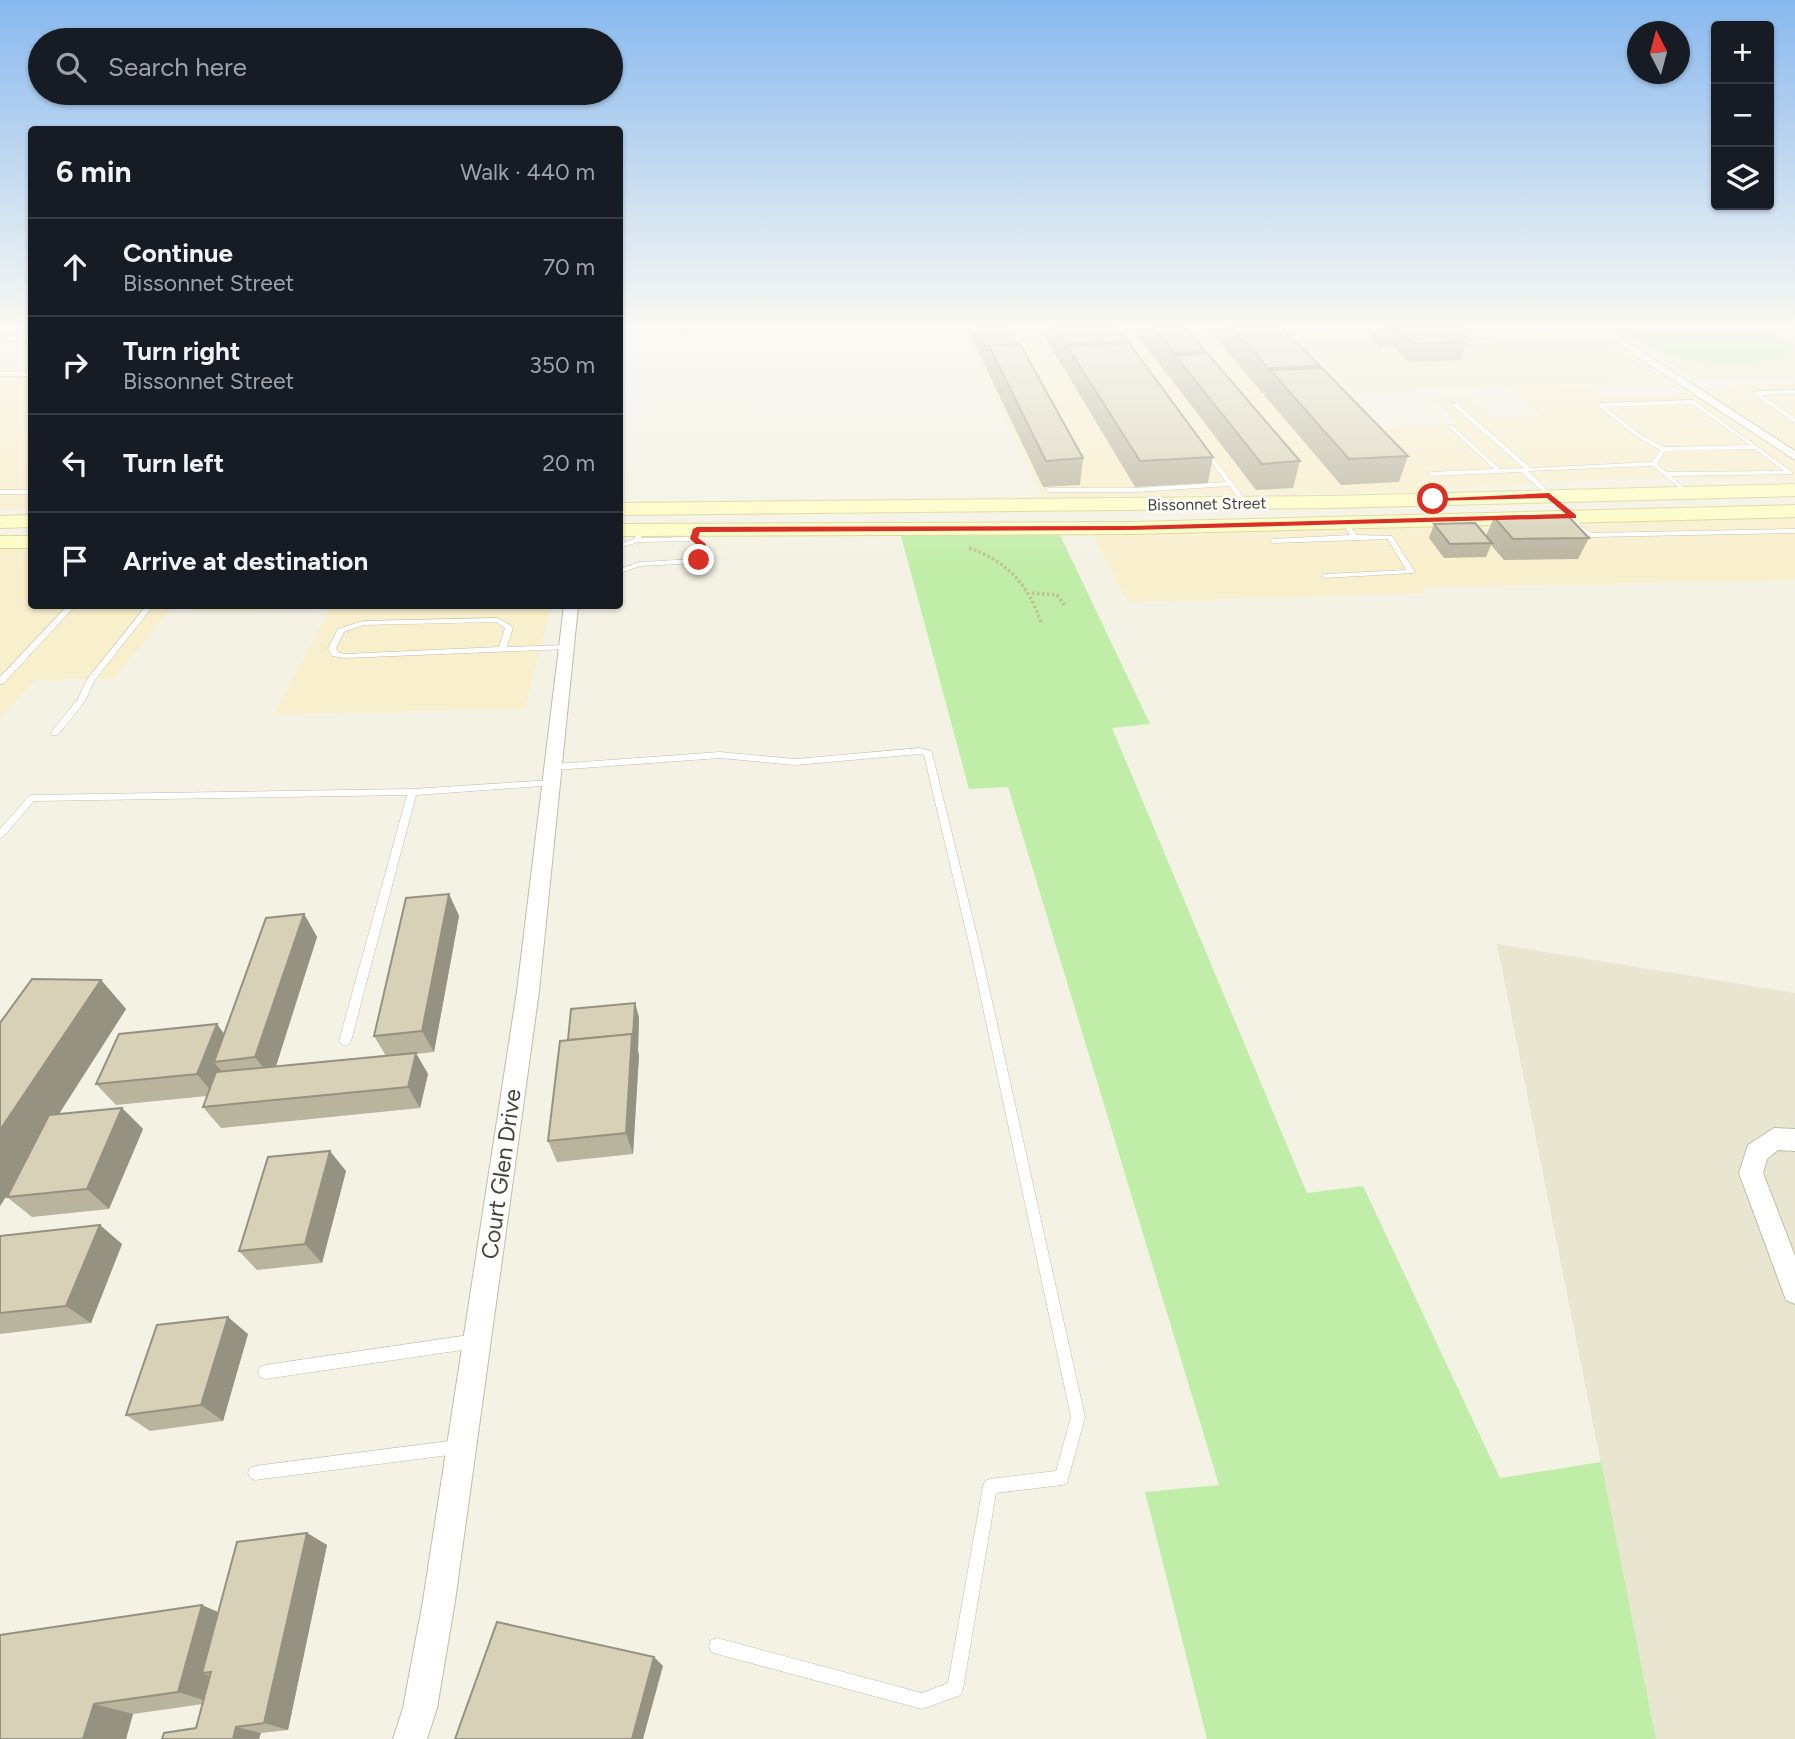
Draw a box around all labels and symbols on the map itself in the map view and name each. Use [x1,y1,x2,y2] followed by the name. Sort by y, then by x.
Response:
[1627,21,1690,84] north arrow
[1417,483,1448,514] route start
[1147,493,1267,515] street label: Bissonnet Street
[683,544,714,575] route end
[475,1087,527,1261] street label: Court Glen Drive

